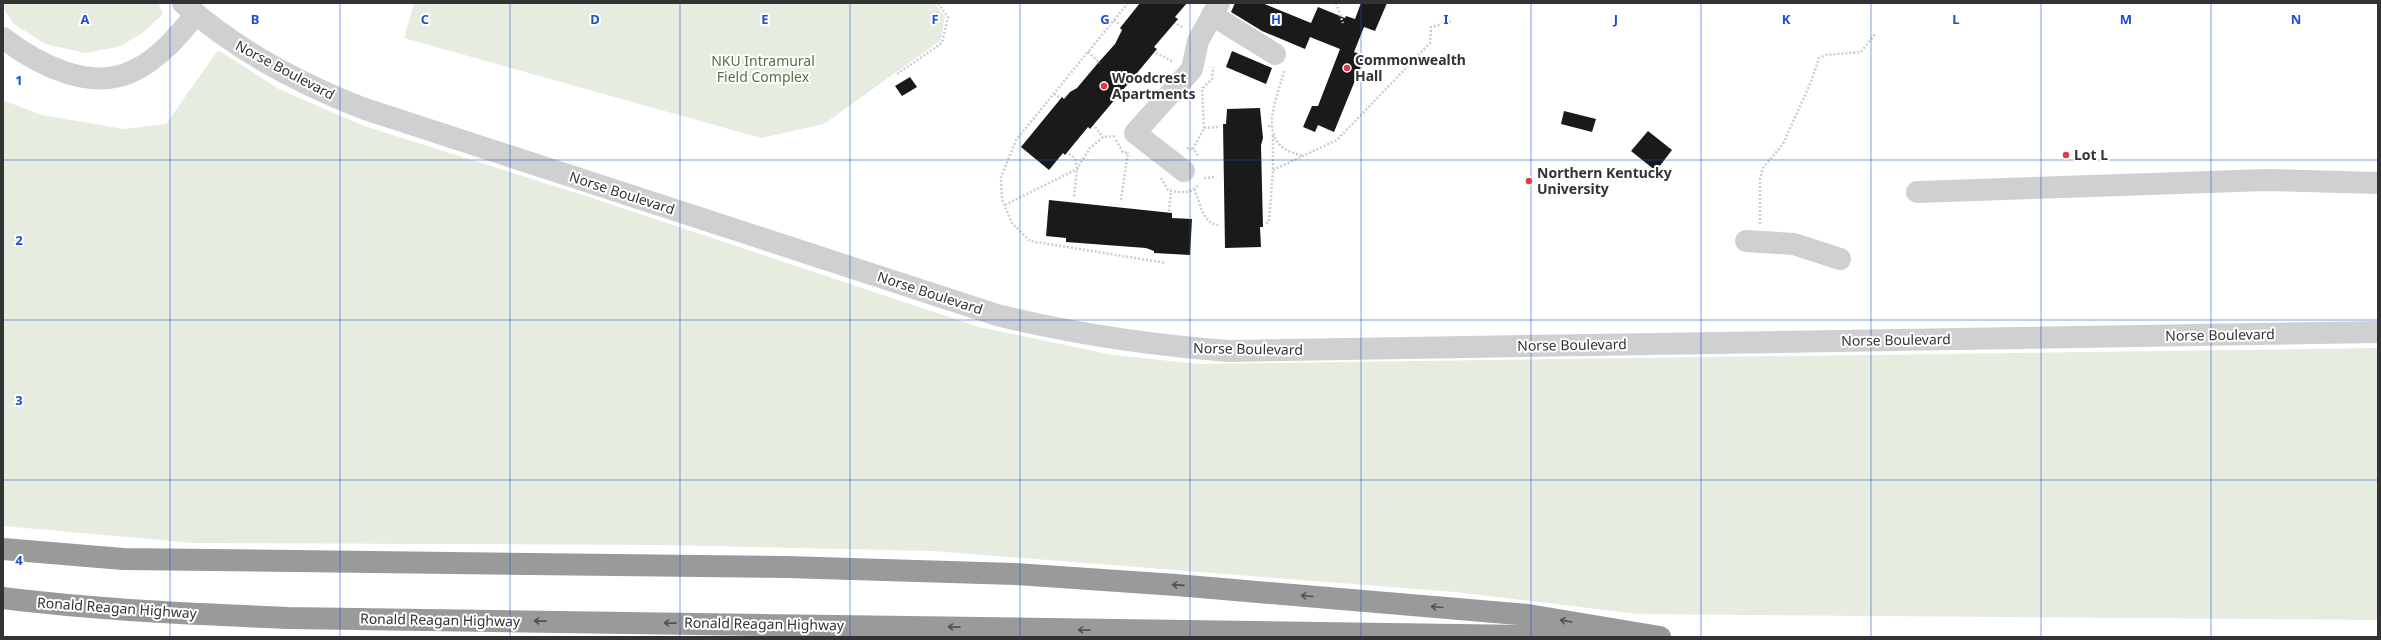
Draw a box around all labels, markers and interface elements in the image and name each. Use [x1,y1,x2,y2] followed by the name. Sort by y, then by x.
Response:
[81,10,90,28] text: A
[251,10,259,28] text: B
[421,10,429,28] text: C
[590,10,600,28] text: D
[761,10,769,28] text: E
[931,10,939,28] text: F
[1100,10,1110,28] text: G
[1271,10,1281,28] text: H
[1443,10,1449,28] text: I
[1613,10,1618,28] text: J
[1782,10,1791,28] text: K
[1952,10,1960,28] text: L
[2120,10,2132,28] text: M
[2291,10,2301,28] text: N
[232,35,338,104] street label: Norse Boulevard
[1355,50,1466,85] place label: Commonwealth Hall
[711,51,815,86] park label: NKU Intramural Field Complex
[1342,63,1352,73] marker: Commonwealth Hall
[1112,68,1195,103] place label: Woodcrest Apartments
[15,71,23,89] text: 1
[1099,81,1109,91] marker: Woodcrest Apartments
[2074,145,2108,164] place label: Lot L
[2061,150,2071,160] marker: Lot L
[1537,163,1672,198] place label: Northern Kentucky University
[567,167,677,219] street label: Norse Boulevard
[1524,176,1534,186] marker: Northern Kentucky University
[15,231,23,249] text: 2
[875,267,985,319] street label: Norse Boulevard
[2165,324,2275,345] street label: Norse Boulevard
[1841,329,1951,350] street label: Norse Boulevard
[1517,334,1627,355] street label: Norse Boulevard
[1193,338,1303,359] street label: Norse Boulevard
[15,391,23,409] text: 3
[15,551,23,569] text: 4
[1172,582,1185,589] one-way arrow
[37,592,198,623] street label: Ronald Reagan Highway
[1301,593,1314,600] one-way arrow
[1431,603,1444,610] one-way arrow
[360,609,521,630] street label: Ronald Reagan Highway
[684,613,845,634] street label: Ronald Reagan Highway
[534,617,547,625] one-way arrow
[1560,617,1573,625] one-way arrow
[664,619,677,627] one-way arrow
[948,623,961,631] one-way arrow
[1078,626,1091,634] one-way arrow

